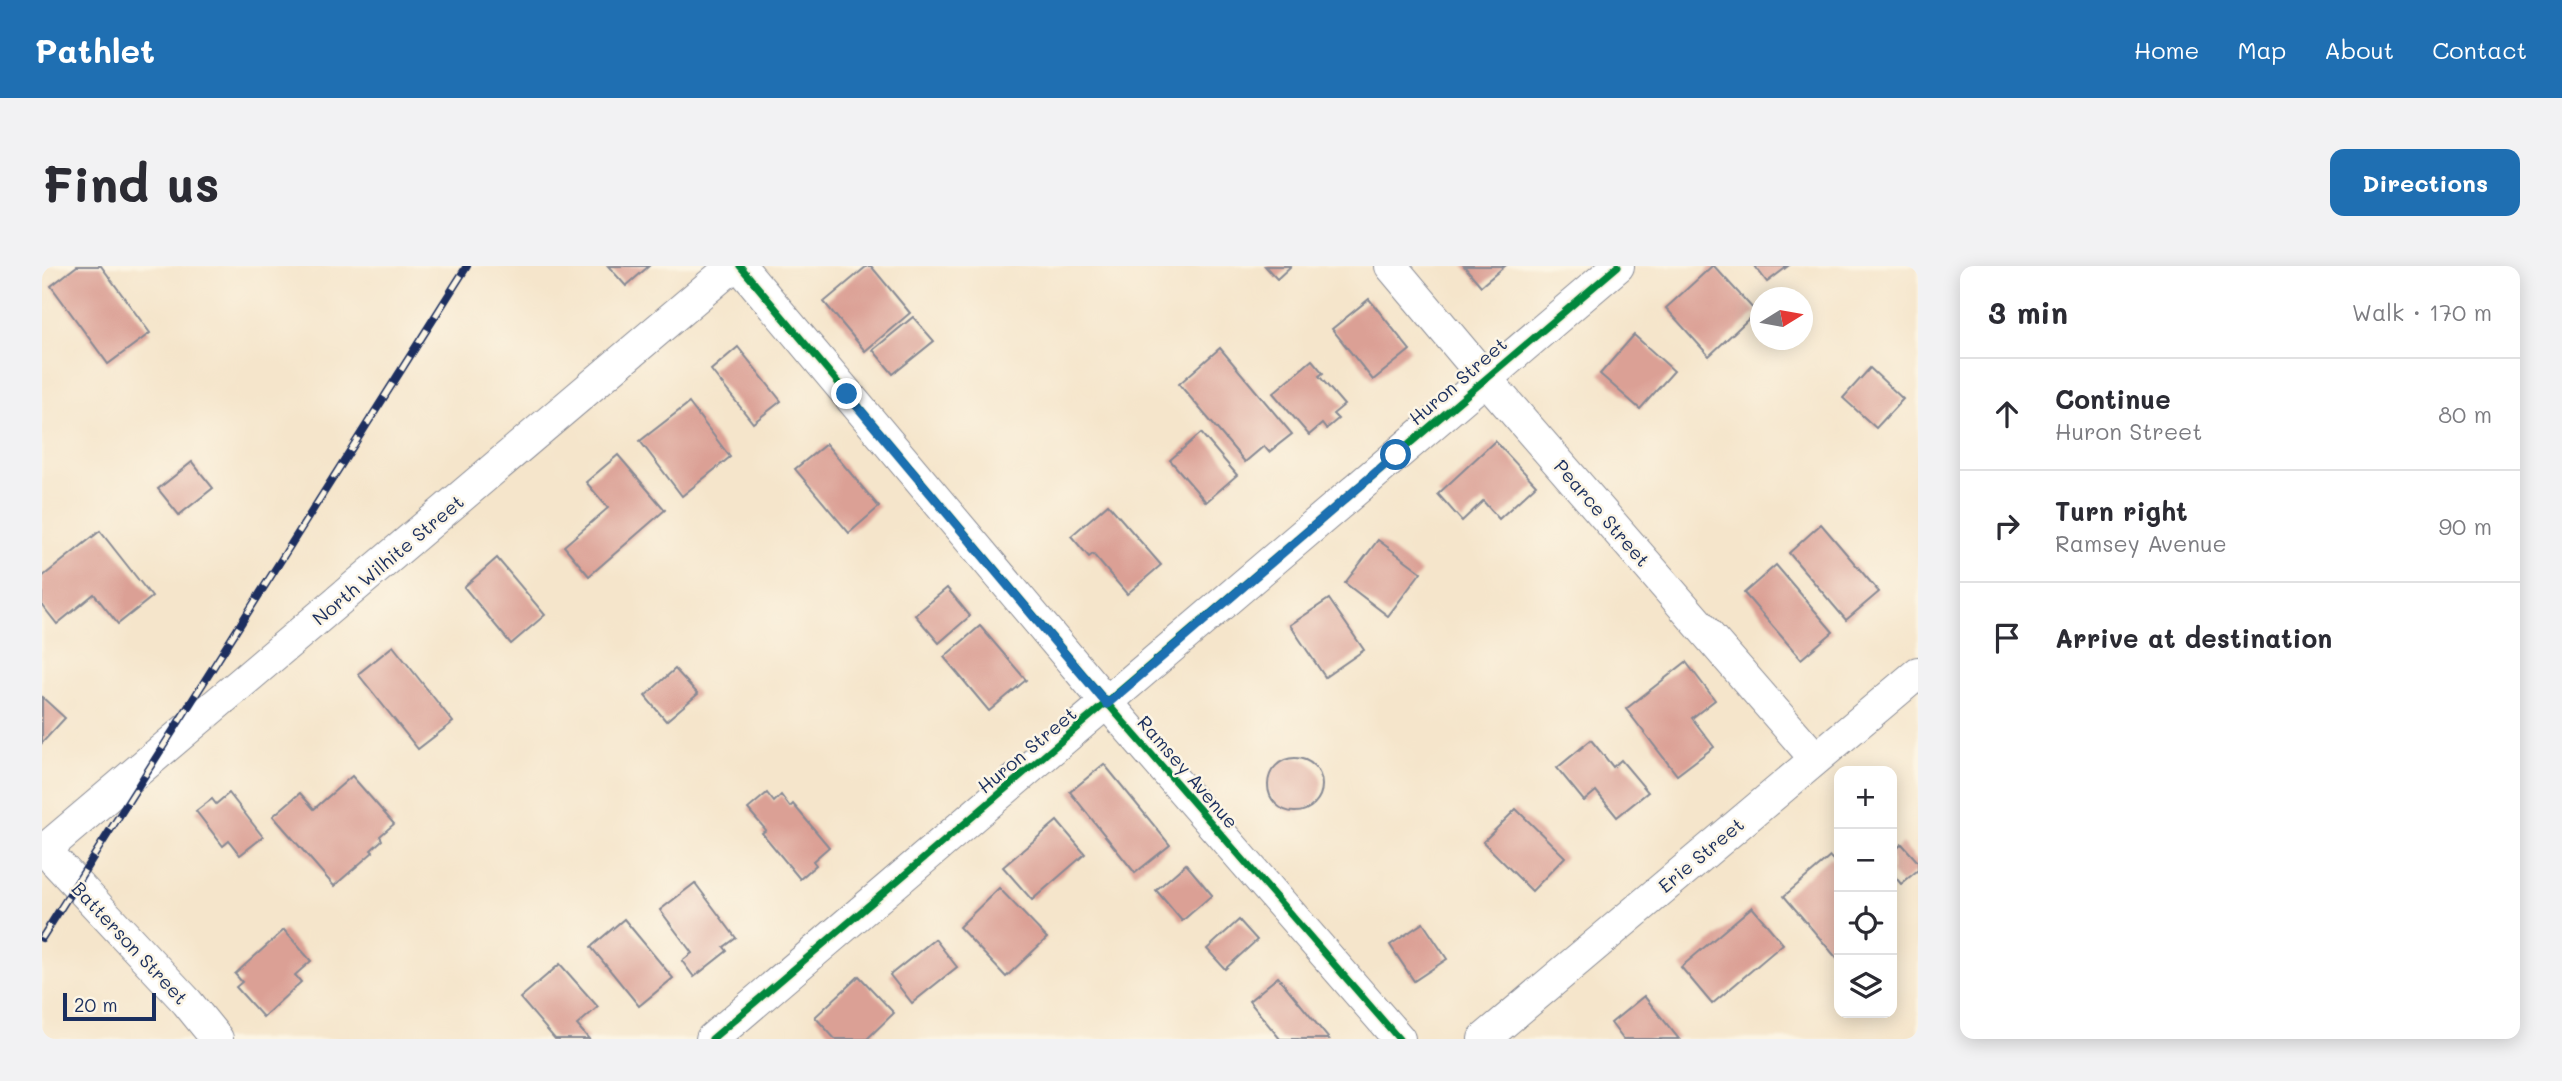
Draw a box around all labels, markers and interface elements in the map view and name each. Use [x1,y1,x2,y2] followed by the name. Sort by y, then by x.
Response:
[35,28,155,71] text: Pathlet
[2134,34,2199,65] text: Home
[2237,34,2286,65] text: Map
[2324,34,2394,65] text: About
[2432,34,2527,65] text: Contact
[2330,149,2520,216] button: Directions
[42,151,220,214] text: Find us
[1750,287,1813,350] north arrow
[1988,292,2068,332] text: 3 min
[2352,297,2492,327] text: Walk · 170 m
[1403,331,1512,430] street label: Huron Street
[831,378,862,409] route end
[2055,382,2171,416] text: Continue
[1988,395,2026,433] icon: ahead
[2438,399,2492,429] text: 80 m
[2055,416,2202,446] text: Huron Street
[1380,439,1411,470] route start
[1549,454,1656,572] street label: Pearce Street
[307,489,469,630] street label: North Wilhite Street
[2055,494,2188,528] text: Turn right
[1988,507,2026,545] icon: right
[2439,511,2492,541] text: 90 m
[2055,528,2227,558] text: Ramsey Avenue
[1988,619,2026,657] icon: arrive
[2055,621,2332,655] text: Arrive at destination
[972,701,1081,798] street label: Huron Street
[1132,710,1244,833] street label: Ramsey Avenue
[1834,766,1897,1018] map controls
[1834,766,1897,829] button: +
[1653,811,1749,898] street label: Erie Street
[1834,829,1897,892] button: −
[67,876,194,1009] street label: Batterson Street
[1834,892,1897,955] button: locate
[1834,955,1897,1018] button: layers
[63,990,156,1022] scale bar
[74,992,118,1017] text: 20 m

